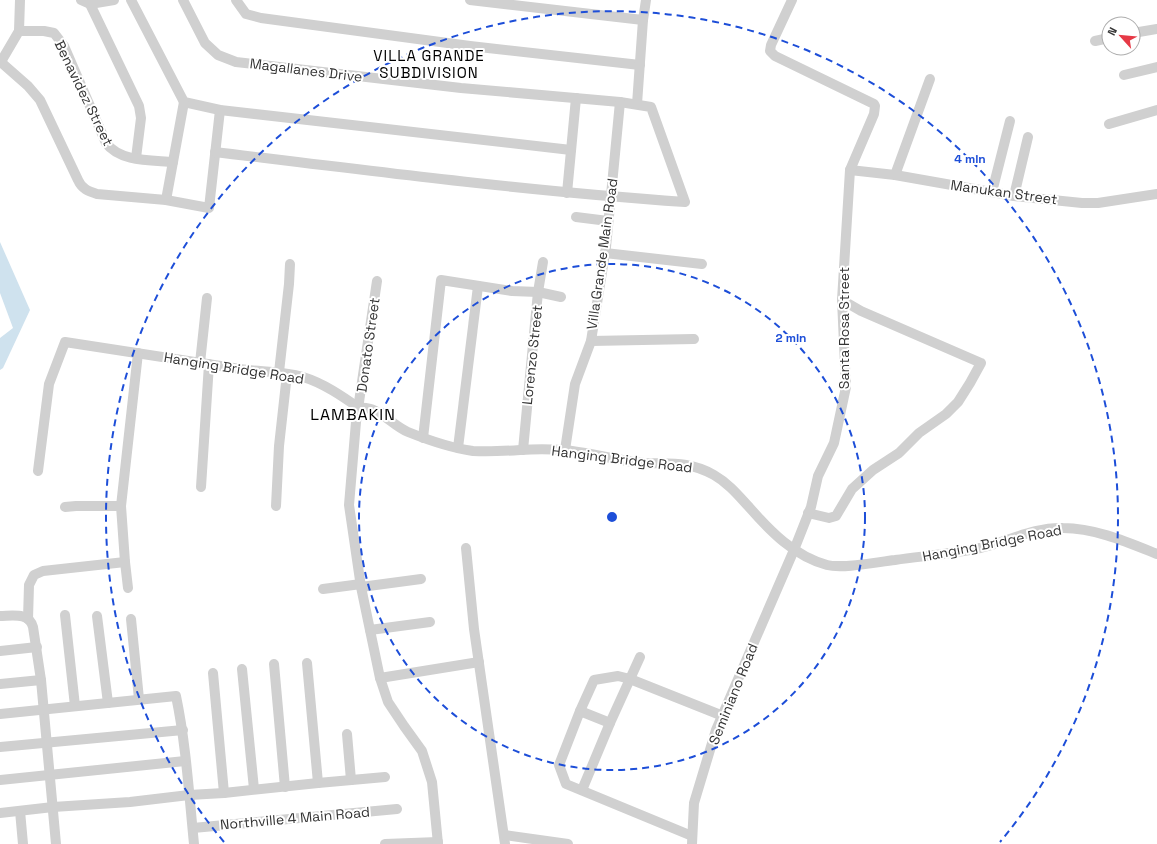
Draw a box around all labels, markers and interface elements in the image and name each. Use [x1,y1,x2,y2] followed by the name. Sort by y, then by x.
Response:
[1101,16,1141,56] north arrow
[1104,25,1120,38] text: N
[51,37,117,149] street label: Benavidez Street
[373,46,485,82] district label: VILLA GRANDE SUBDIVISION
[249,54,363,86] street label: Magallanes Drive
[954,151,986,167] text: 4 min
[949,176,1059,208] street label: Manukan Street
[582,177,622,331] street label: Villa Grande Main Road
[835,267,853,389] street label: Santa Rosa Street
[352,297,384,393] street label: Donato Street
[518,304,546,406] street label: Lorenzo Street
[775,330,807,346] text: 2 min
[163,348,305,388] street label: Hanging Bridge Road
[310,404,396,425] district label: LAMBAKIN
[551,441,693,477] street label: Hanging Bridge Road
[605,510,619,524] centre of rings
[921,521,1063,565] street label: Hanging Bridge Road
[704,641,762,747] street label: Seminiano Road
[219,802,371,834] street label: Northville 4 Main Road

